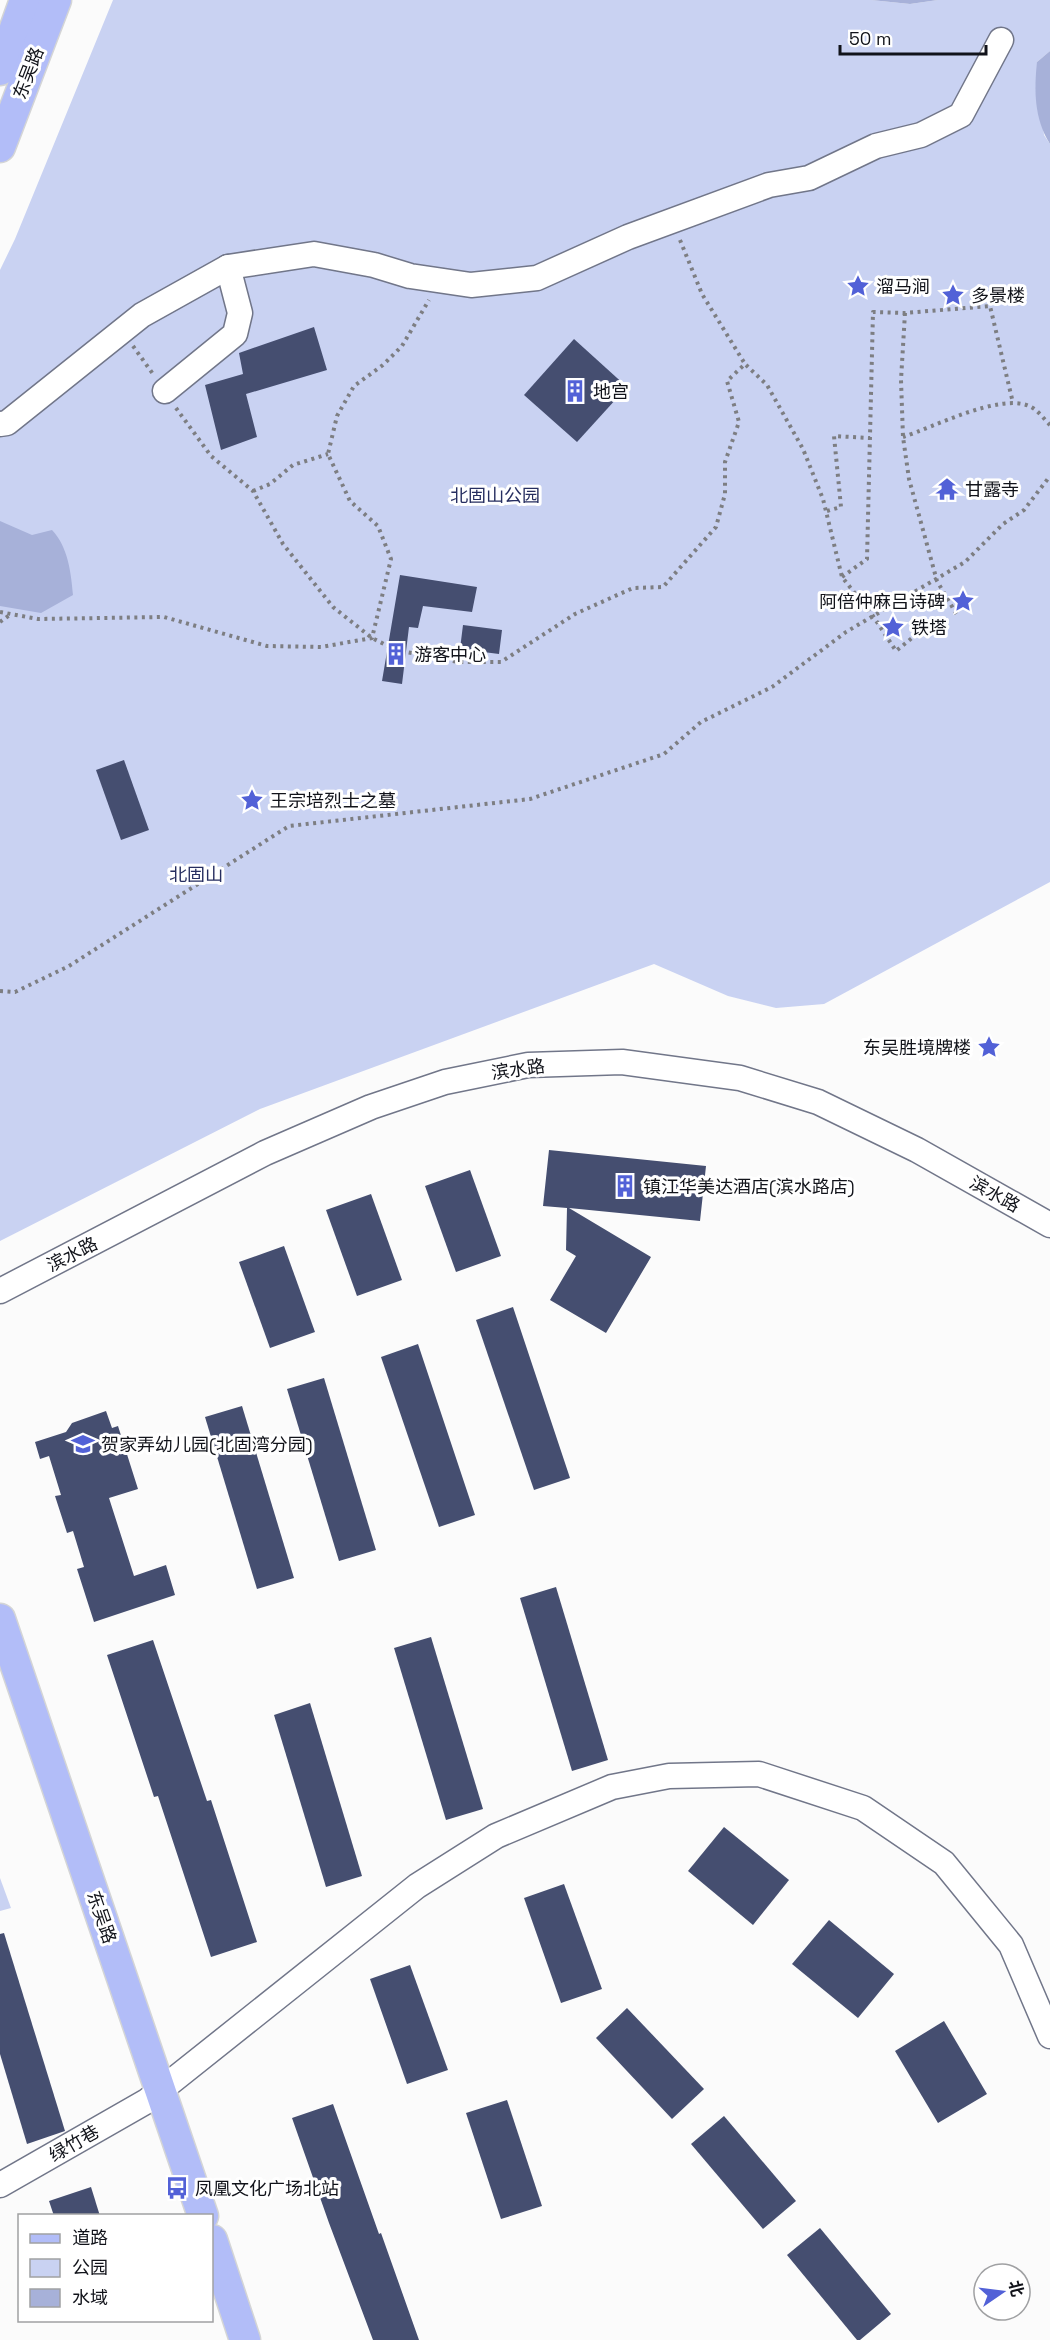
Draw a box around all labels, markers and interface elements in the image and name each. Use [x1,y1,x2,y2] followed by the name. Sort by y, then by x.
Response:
[840,18,986,56] scale bar
[849,27,891,50] text: 50 m
[8,44,48,102] street label: 东吴路
[845,273,871,299] place icon: 溜马涧
[876,275,930,298] place label: 溜马涧
[940,282,966,308] place icon: 多景楼
[971,284,1025,307] place label: 多景楼
[562,378,588,404] building icon: 地宫
[593,380,629,403] place label: 地宫
[934,476,960,502] temple icon: 甘露寺
[965,478,1019,501] place label: 甘露寺
[450,484,540,507] park label: 北固山公园
[950,588,976,614] place icon: 阿倍仲麻吕诗碑
[819,590,945,613] place label: 阿倍仲麻吕诗碑
[880,614,906,640] place icon: 铁塔
[911,616,947,639] place label: 铁塔
[383,641,409,667] building icon: 游客中心
[414,643,486,666] place label: 游客中心
[239,787,265,813] place icon: 王宗培烈士之墓
[270,789,396,812] place label: 王宗培烈士之墓
[169,863,223,886] park label: 北固山
[976,1034,1002,1060] place icon: 东吴胜境牌楼
[863,1036,971,1059] place label: 东吴胜境牌楼
[490,1054,546,1084] street label: 滨水路
[966,1171,1024,1217] street label: 滨水路
[612,1173,638,1199] building icon: 镇江华美达酒店(滨水路店)
[643,1175,855,1198] place label: 镇江华美达酒店(滨水路店)
[43,1231,101,1277] street label: 滨水路
[70,1431,96,1457] school or university icon: 贺家弄幼儿园(北固湾分园)
[101,1433,313,1456] place label: 贺家弄幼儿园(北固湾分园)
[82,1888,122,1946] street label: 东吴路
[45,2120,103,2166] street label: 绿竹巷
[164,2175,190,2201] bus stop icon: 凤凰文化广场北站
[195,2177,339,2200] place label: 凤凰文化广场北站
[18,2214,213,2322] legend
[72,2226,108,2249] text: 道路
[72,2256,108,2279] text: 公园
[972,2262,1032,2322] north arrow
[1004,2278,1028,2299] text: 北
[72,2286,108,2309] text: 水域

